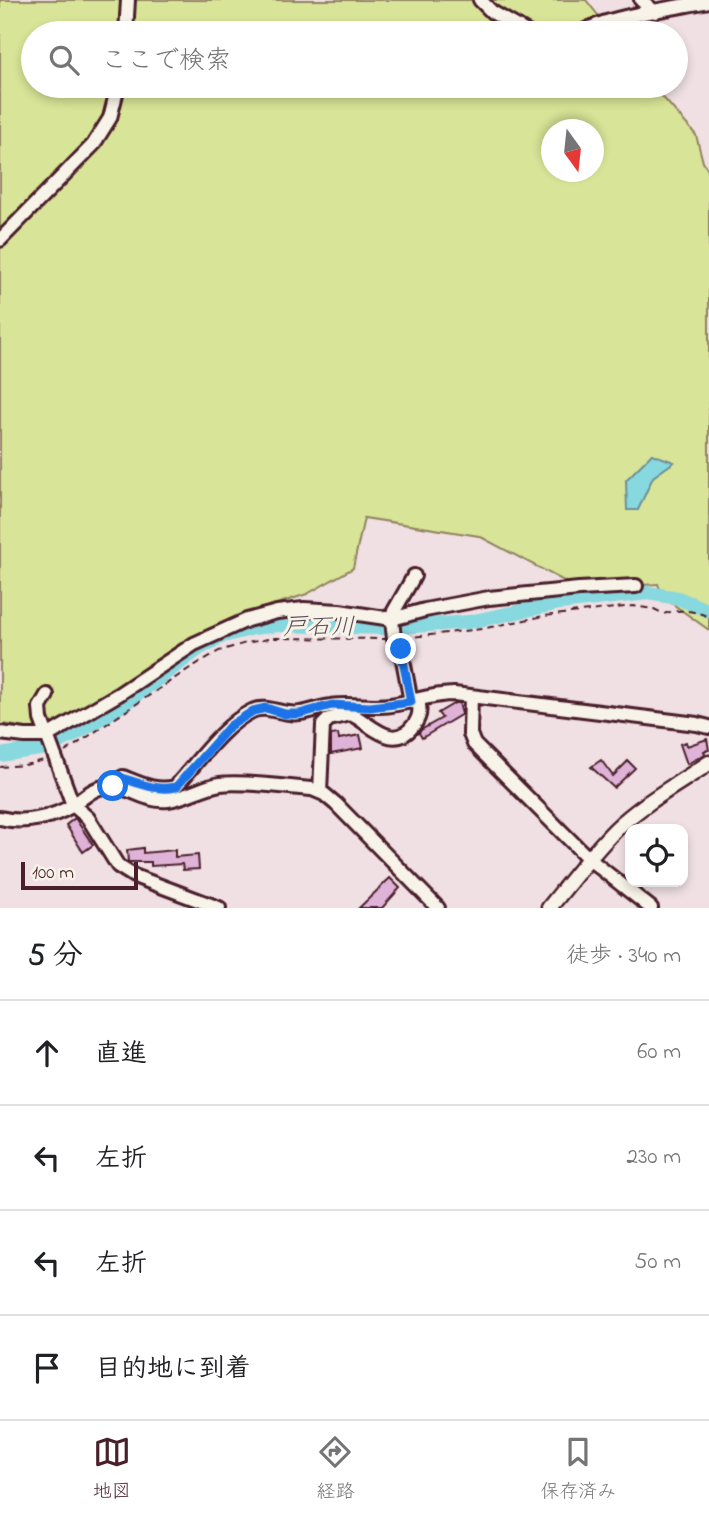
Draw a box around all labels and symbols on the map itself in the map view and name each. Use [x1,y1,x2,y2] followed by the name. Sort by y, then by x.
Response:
[541,119,604,182] north arrow
[283,611,355,646] water label: 戸石川
[385,633,416,664] route end
[97,770,128,801] route start
[21,859,138,891] scale bar

